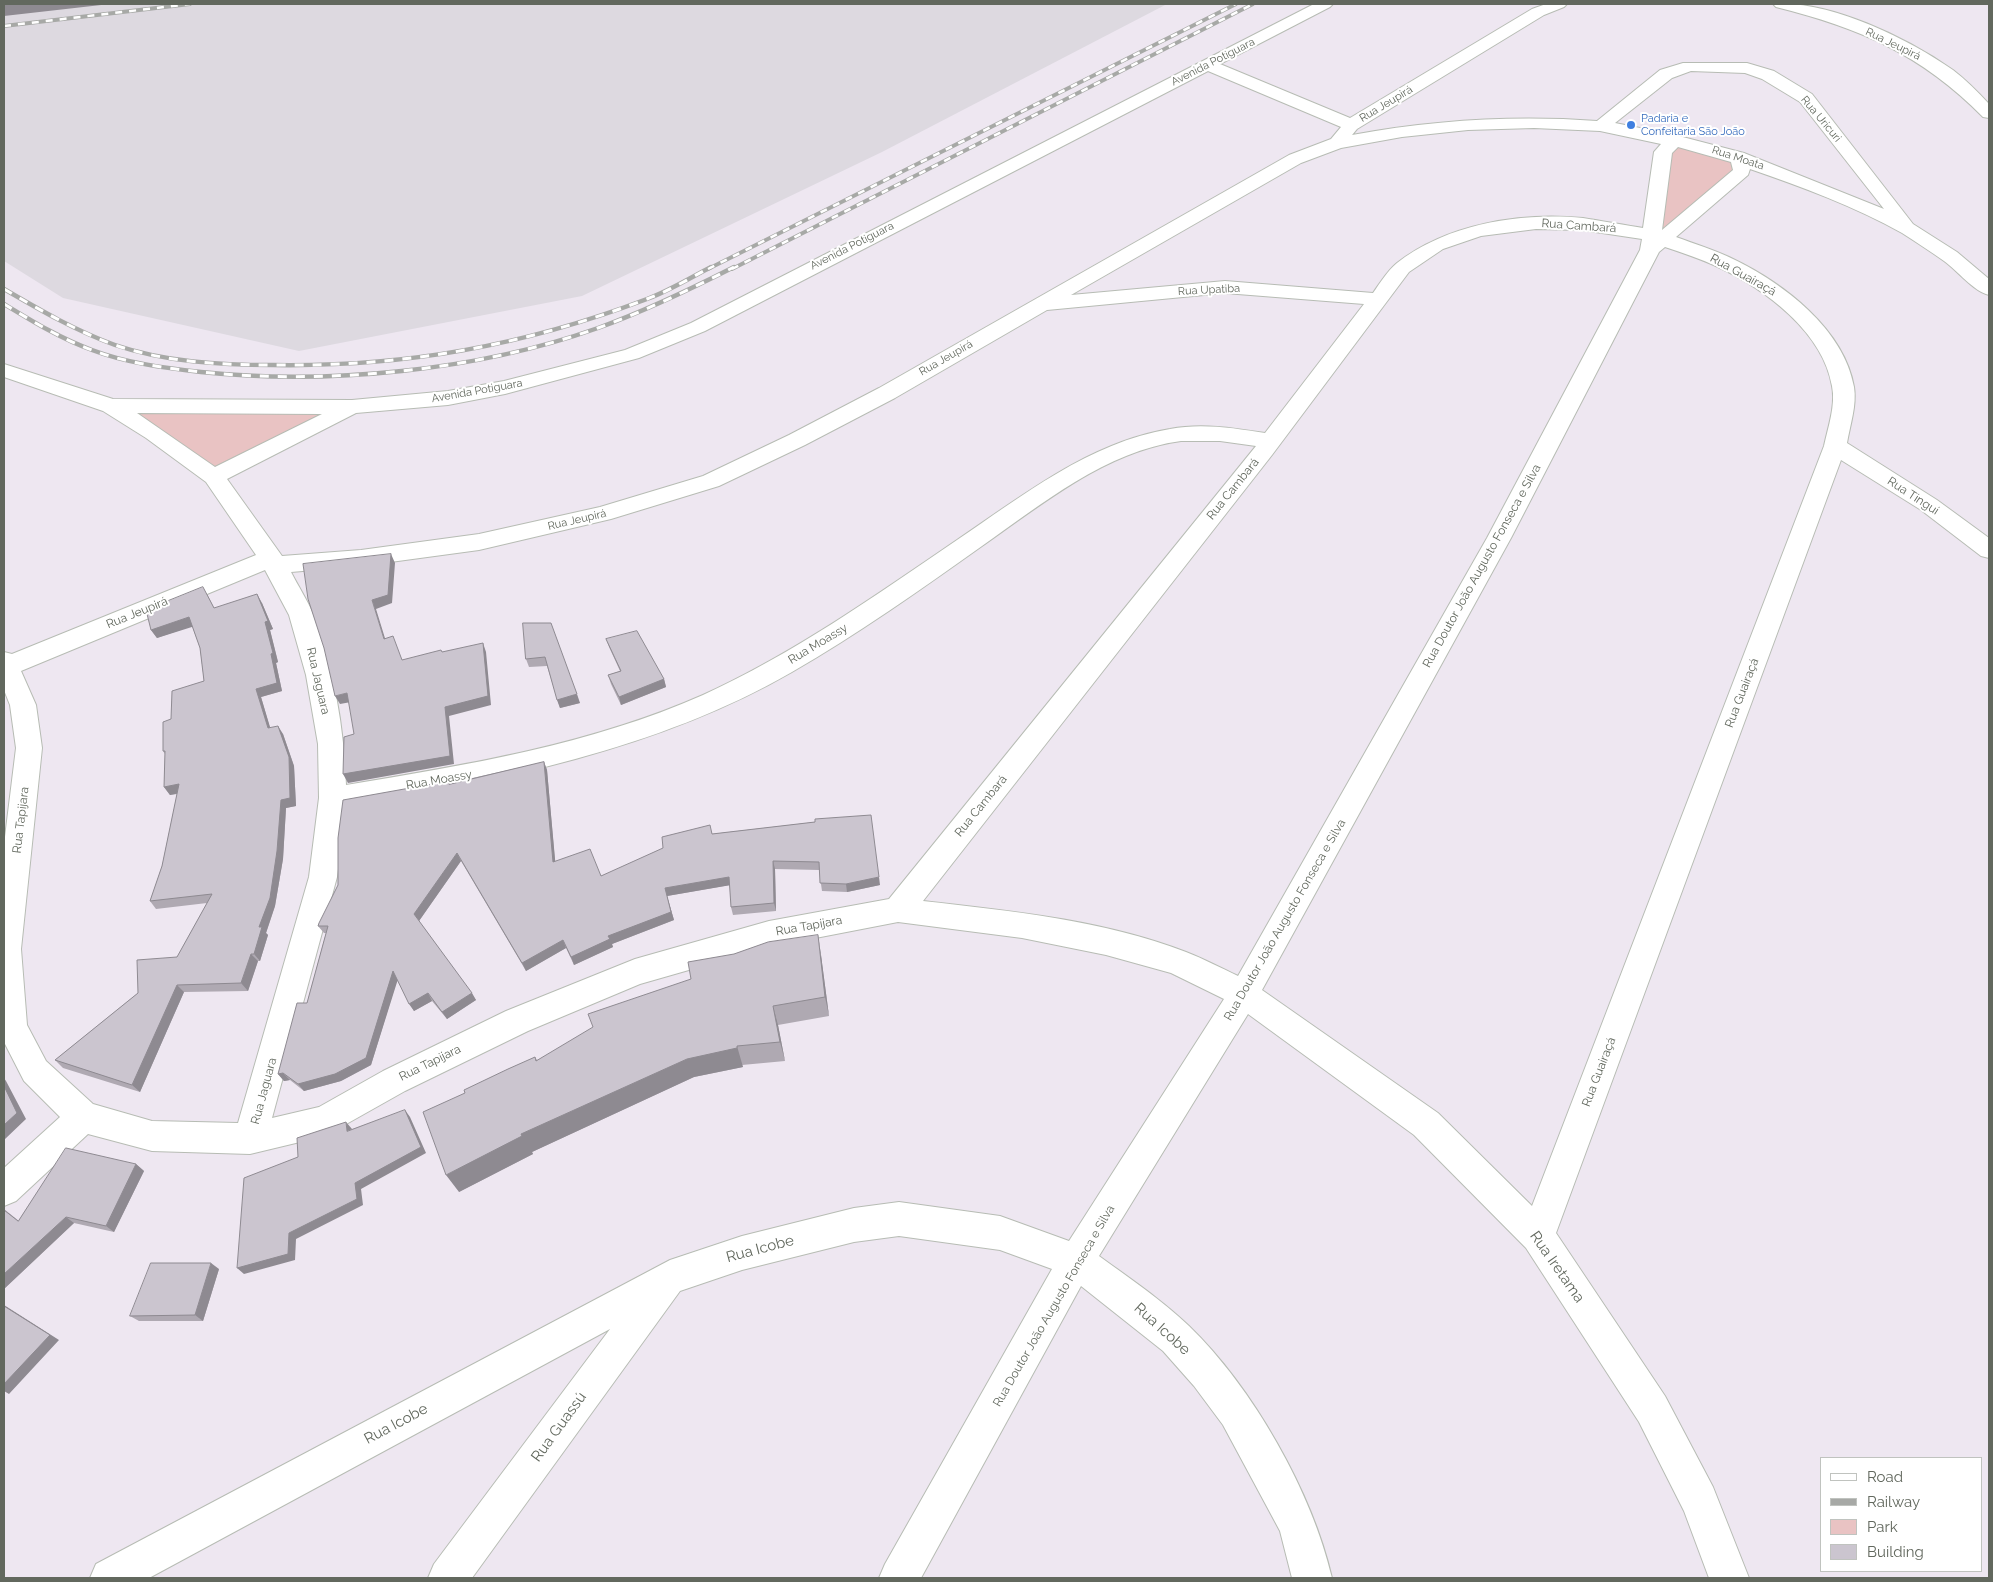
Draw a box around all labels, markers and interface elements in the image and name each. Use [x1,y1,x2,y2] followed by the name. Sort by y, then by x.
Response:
[1863,25,1923,63] street label: Rua Jeupirá
[1169,35,1257,89] street label: Avenida Potiguara
[1357,83,1415,125] street label: Rua Jeupirá
[1798,93,1844,145] street label: Rua Uricuri
[1641,112,1745,138] place label: Padaria e Confeitaria São João
[1625,119,1637,131] marker: Padaria e Confeitaria São João
[1710,143,1766,173] street label: Rua Moata
[1541,216,1617,236] street label: Rua Cambará
[808,219,896,273] street label: Avenida Potiguara
[1707,251,1779,299] street label: Rua Guairaçá
[1178,282,1240,298] street label: Rua Upatiba
[917,337,975,379] street label: Rua Jeupirá
[431,377,523,405] street label: Avenida Potiguara
[1204,455,1262,523] street label: Rua Cambará
[1420,462,1544,670] street label: Rua Doutor João Augusto Fonseca e Silva
[1885,474,1941,518] street label: Rua Tingui
[546,507,608,533] street label: Rua Jeupirá
[104,594,170,632] street label: Rua Jeupirá
[786,621,850,667] street label: Rua Moassy
[303,646,333,716] street label: Rua Jaguara
[1722,656,1762,730] street label: Rua Guairaçá
[405,767,473,793] street label: Rua Moassy
[952,772,1010,840] street label: Rua Cambará
[10,786,32,854] street label: Rua Tapijara
[1221,817,1349,1023] street label: Rua Doutor João Augusto Fonseca e Silva
[775,913,843,939] street label: Rua Tapijara
[1579,1035,1619,1109] street label: Rua Guairaçá
[397,1042,463,1084] street label: Rua Tapijara
[248,1056,280,1126] street label: Rua Jaguara
[990,1203,1118,1409] street label: Rua Doutor João Augusto Fonseca e Silva
[1526,1228,1588,1306] street label: Rua Iretama
[724,1231,796,1267] street label: Rua Icobe
[1130,1299,1194,1359] street label: Rua Icobe
[528,1389,590,1465] street label: Rua Guassú
[361,1400,431,1448] street label: Rua Icobe
[1820,1457,1983,1572] legend
[1867,1468,1903,1486] text: Road
[1867,1493,1920,1511] text: Railway
[1867,1518,1898,1536] text: Park
[1867,1543,1924,1561] text: Building

